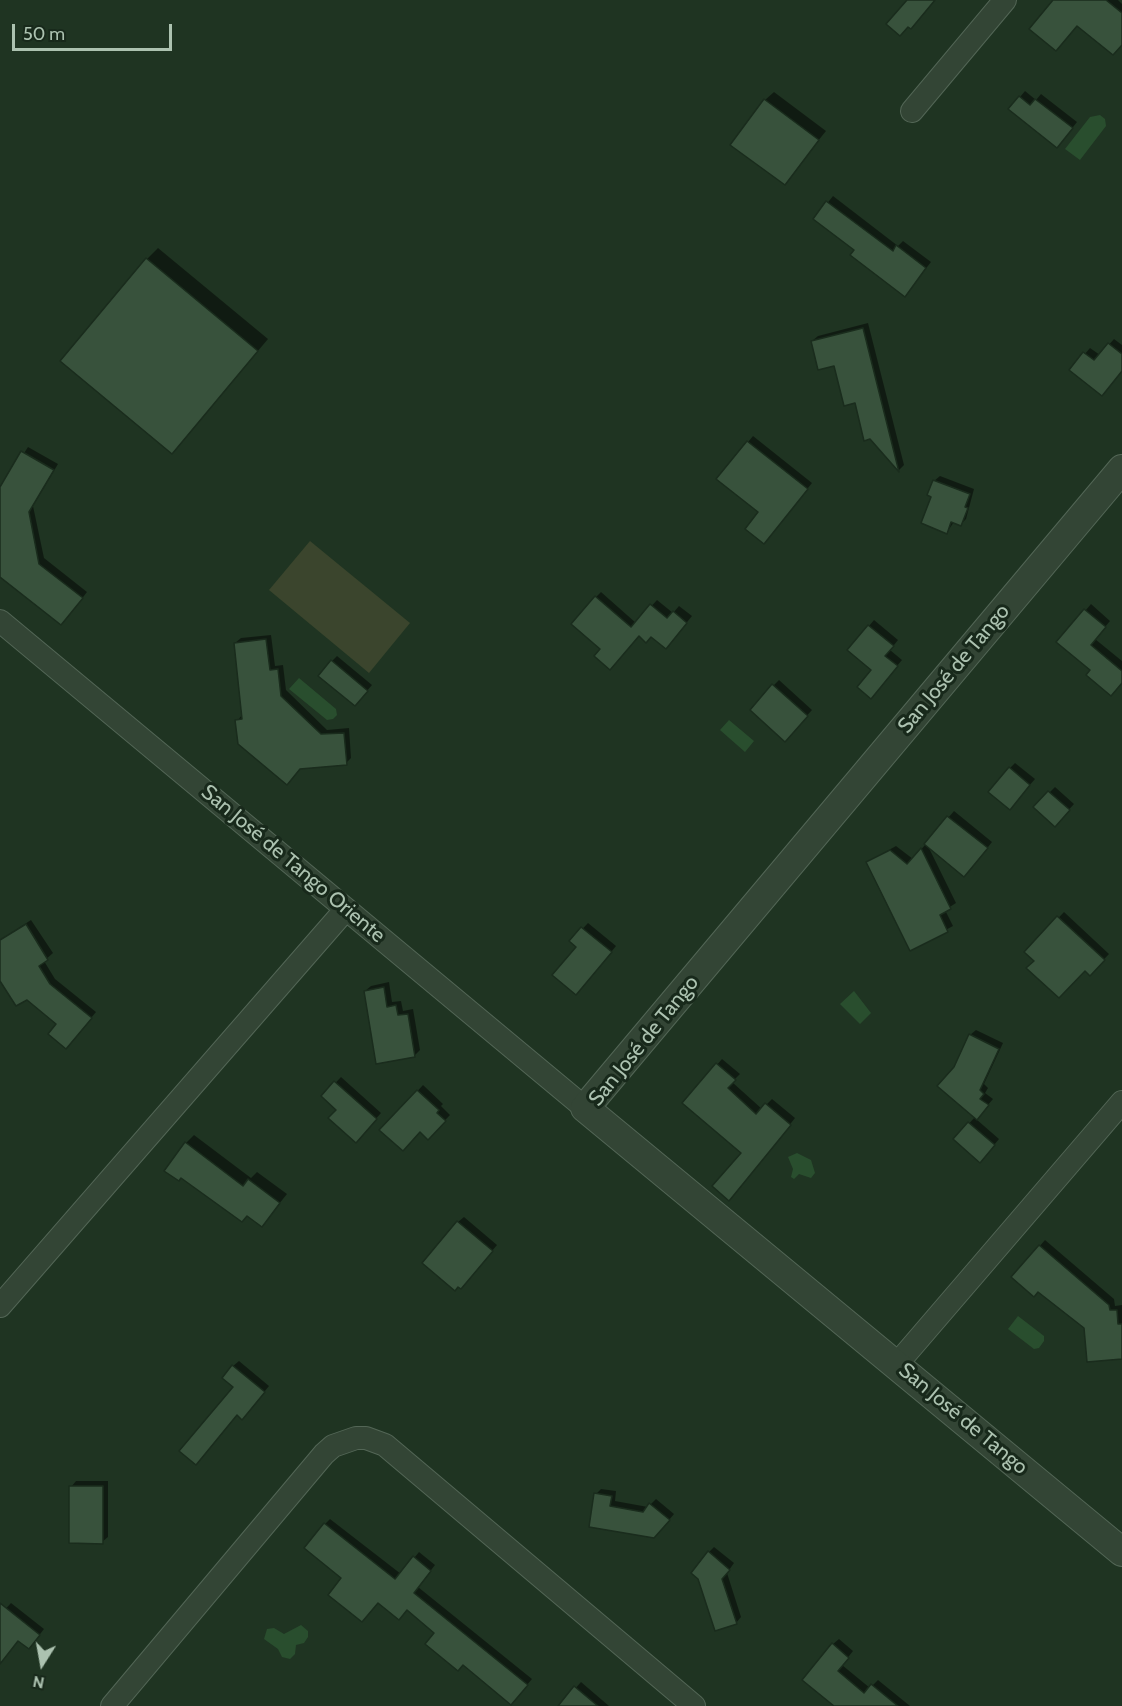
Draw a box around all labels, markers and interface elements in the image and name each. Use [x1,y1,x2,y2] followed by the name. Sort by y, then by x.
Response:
[15,12,176,50] scale bar
[23,23,65,45] text: 50 m
[893,599,1015,739] street label: San José de Tango
[196,780,390,948] street label: San José de Tango Oriente
[584,971,704,1111] street label: San José de Tango
[893,1358,1033,1480] street label: San José de Tango
[12,1634,72,1694] north arrow
[31,1672,46,1693] text: N

